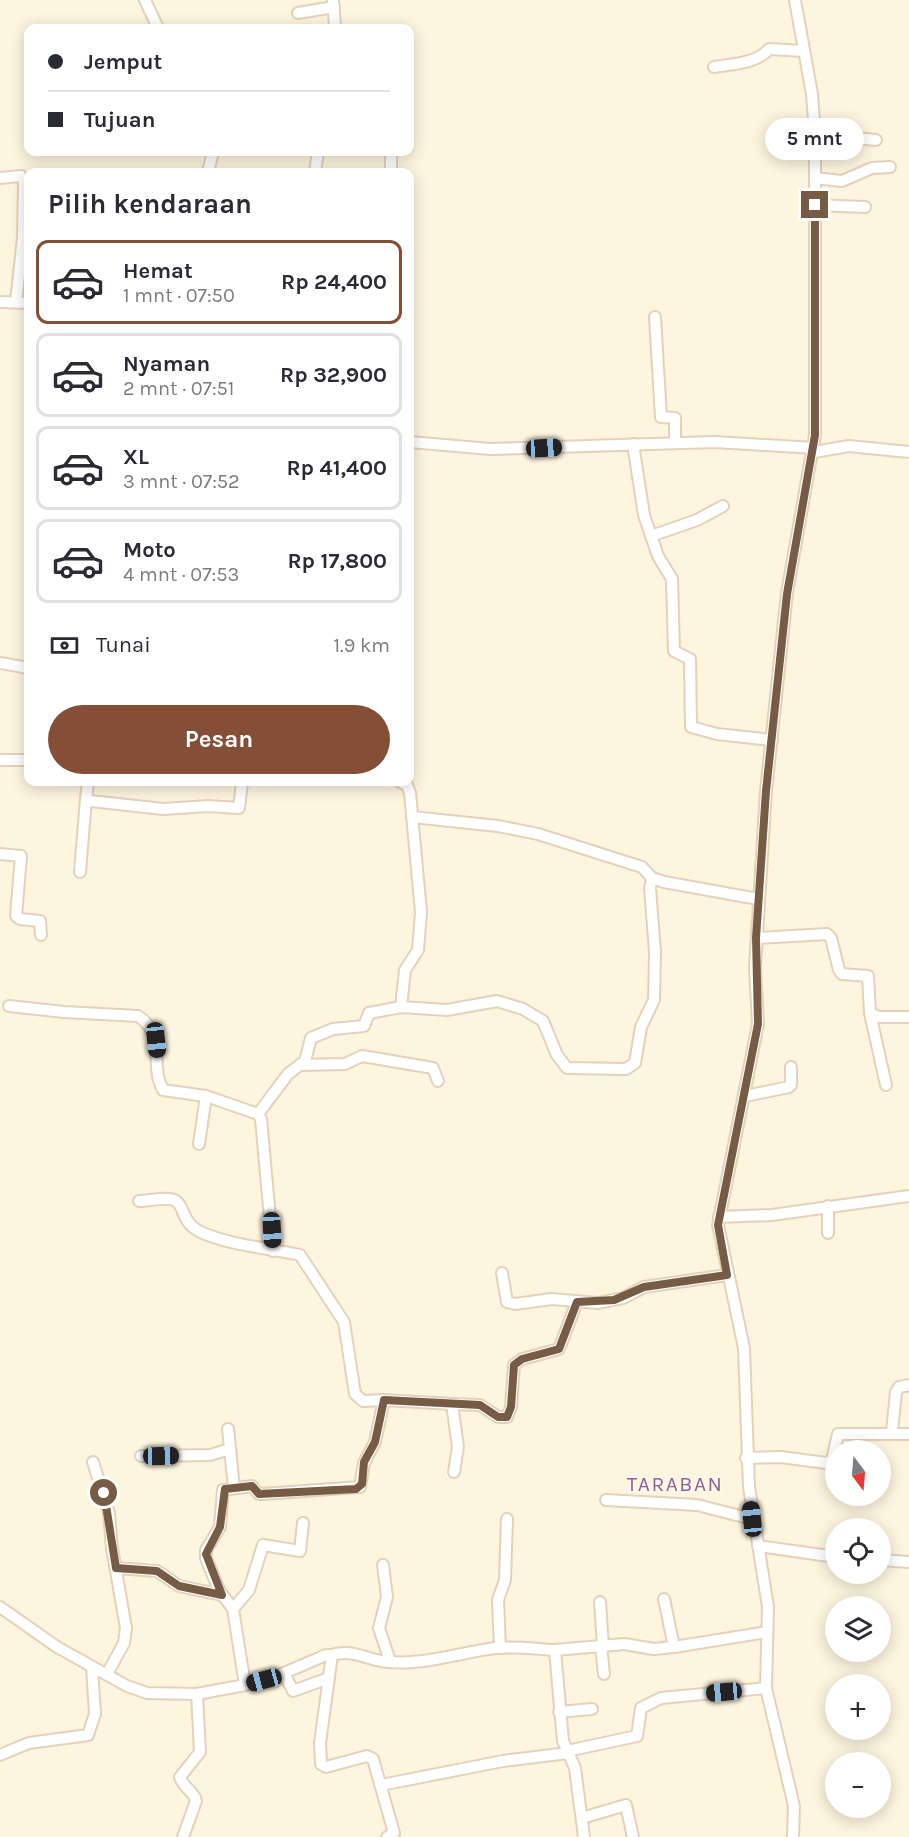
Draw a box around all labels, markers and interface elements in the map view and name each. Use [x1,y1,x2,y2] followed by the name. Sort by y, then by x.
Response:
[84,49,162,75] text: Jemput
[84,107,155,133] text: Tujuan
[766,118,864,160] callout: 5 mnt
[786,127,843,150] text: 5 mnt
[48,188,252,220] text: Pilih kendaraan
[801,191,828,218] route end
[51,255,105,309] icon: car
[123,258,193,284] text: Hemat
[281,269,387,295] text: Rp 24,400
[123,284,235,307] text: 1 mnt · 07:50
[51,348,105,402] icon: car
[123,351,210,377] text: Nyaman
[280,362,387,388] text: Rp 32,900
[123,377,234,400] text: 2 mnt · 07:51
[526,438,562,458] car
[51,441,105,495] icon: car
[123,444,149,470] text: XL
[286,455,387,481] text: Rp 41,400
[123,470,240,493] text: 3 mnt · 07:52
[51,534,105,588] icon: car
[123,537,176,563] text: Moto
[287,548,387,574] text: Rp 17,800
[123,563,239,586] text: 4 mnt · 07:53
[48,629,81,662] icon: cash
[96,632,151,658] text: Tunai
[333,634,390,657] text: 1.9 km
[48,705,390,774] button: Pesan
[145,1021,167,1059] car
[262,1212,282,1248] car
[825,1440,891,1506] north arrow
[825,1440,891,1818] map controls
[143,1447,179,1465] car
[627,1472,723,1496] district label: TARABAN
[90,1479,117,1506] route start
[741,1500,763,1538] car
[825,1518,891,1584] button: locate
[825,1596,891,1662] button: layers
[244,1667,284,1693] car
[825,1674,891,1740] button: +
[705,1681,743,1703] car
[825,1752,891,1818] button: −

